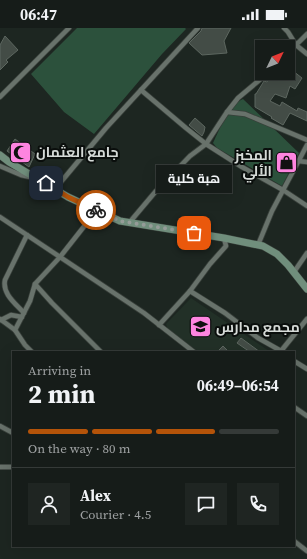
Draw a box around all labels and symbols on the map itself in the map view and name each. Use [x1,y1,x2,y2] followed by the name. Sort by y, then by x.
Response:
[255,40,295,80] north arrow
[8,139,34,165] mosque icon: جامع العثمان
[36,142,119,162] place label: جامع العثمان
[234,145,272,183] place label: المخبز الألي
[274,150,300,176] shop icon: المخبز الألي
[156,165,232,193] callout: هبة كلية
[29,166,63,200] pin
[76,190,116,230] courier
[177,216,211,250] pin
[187,314,213,340] school or university icon: مجمع مدارس
[216,317,300,337] place label: مجمع مدارس

